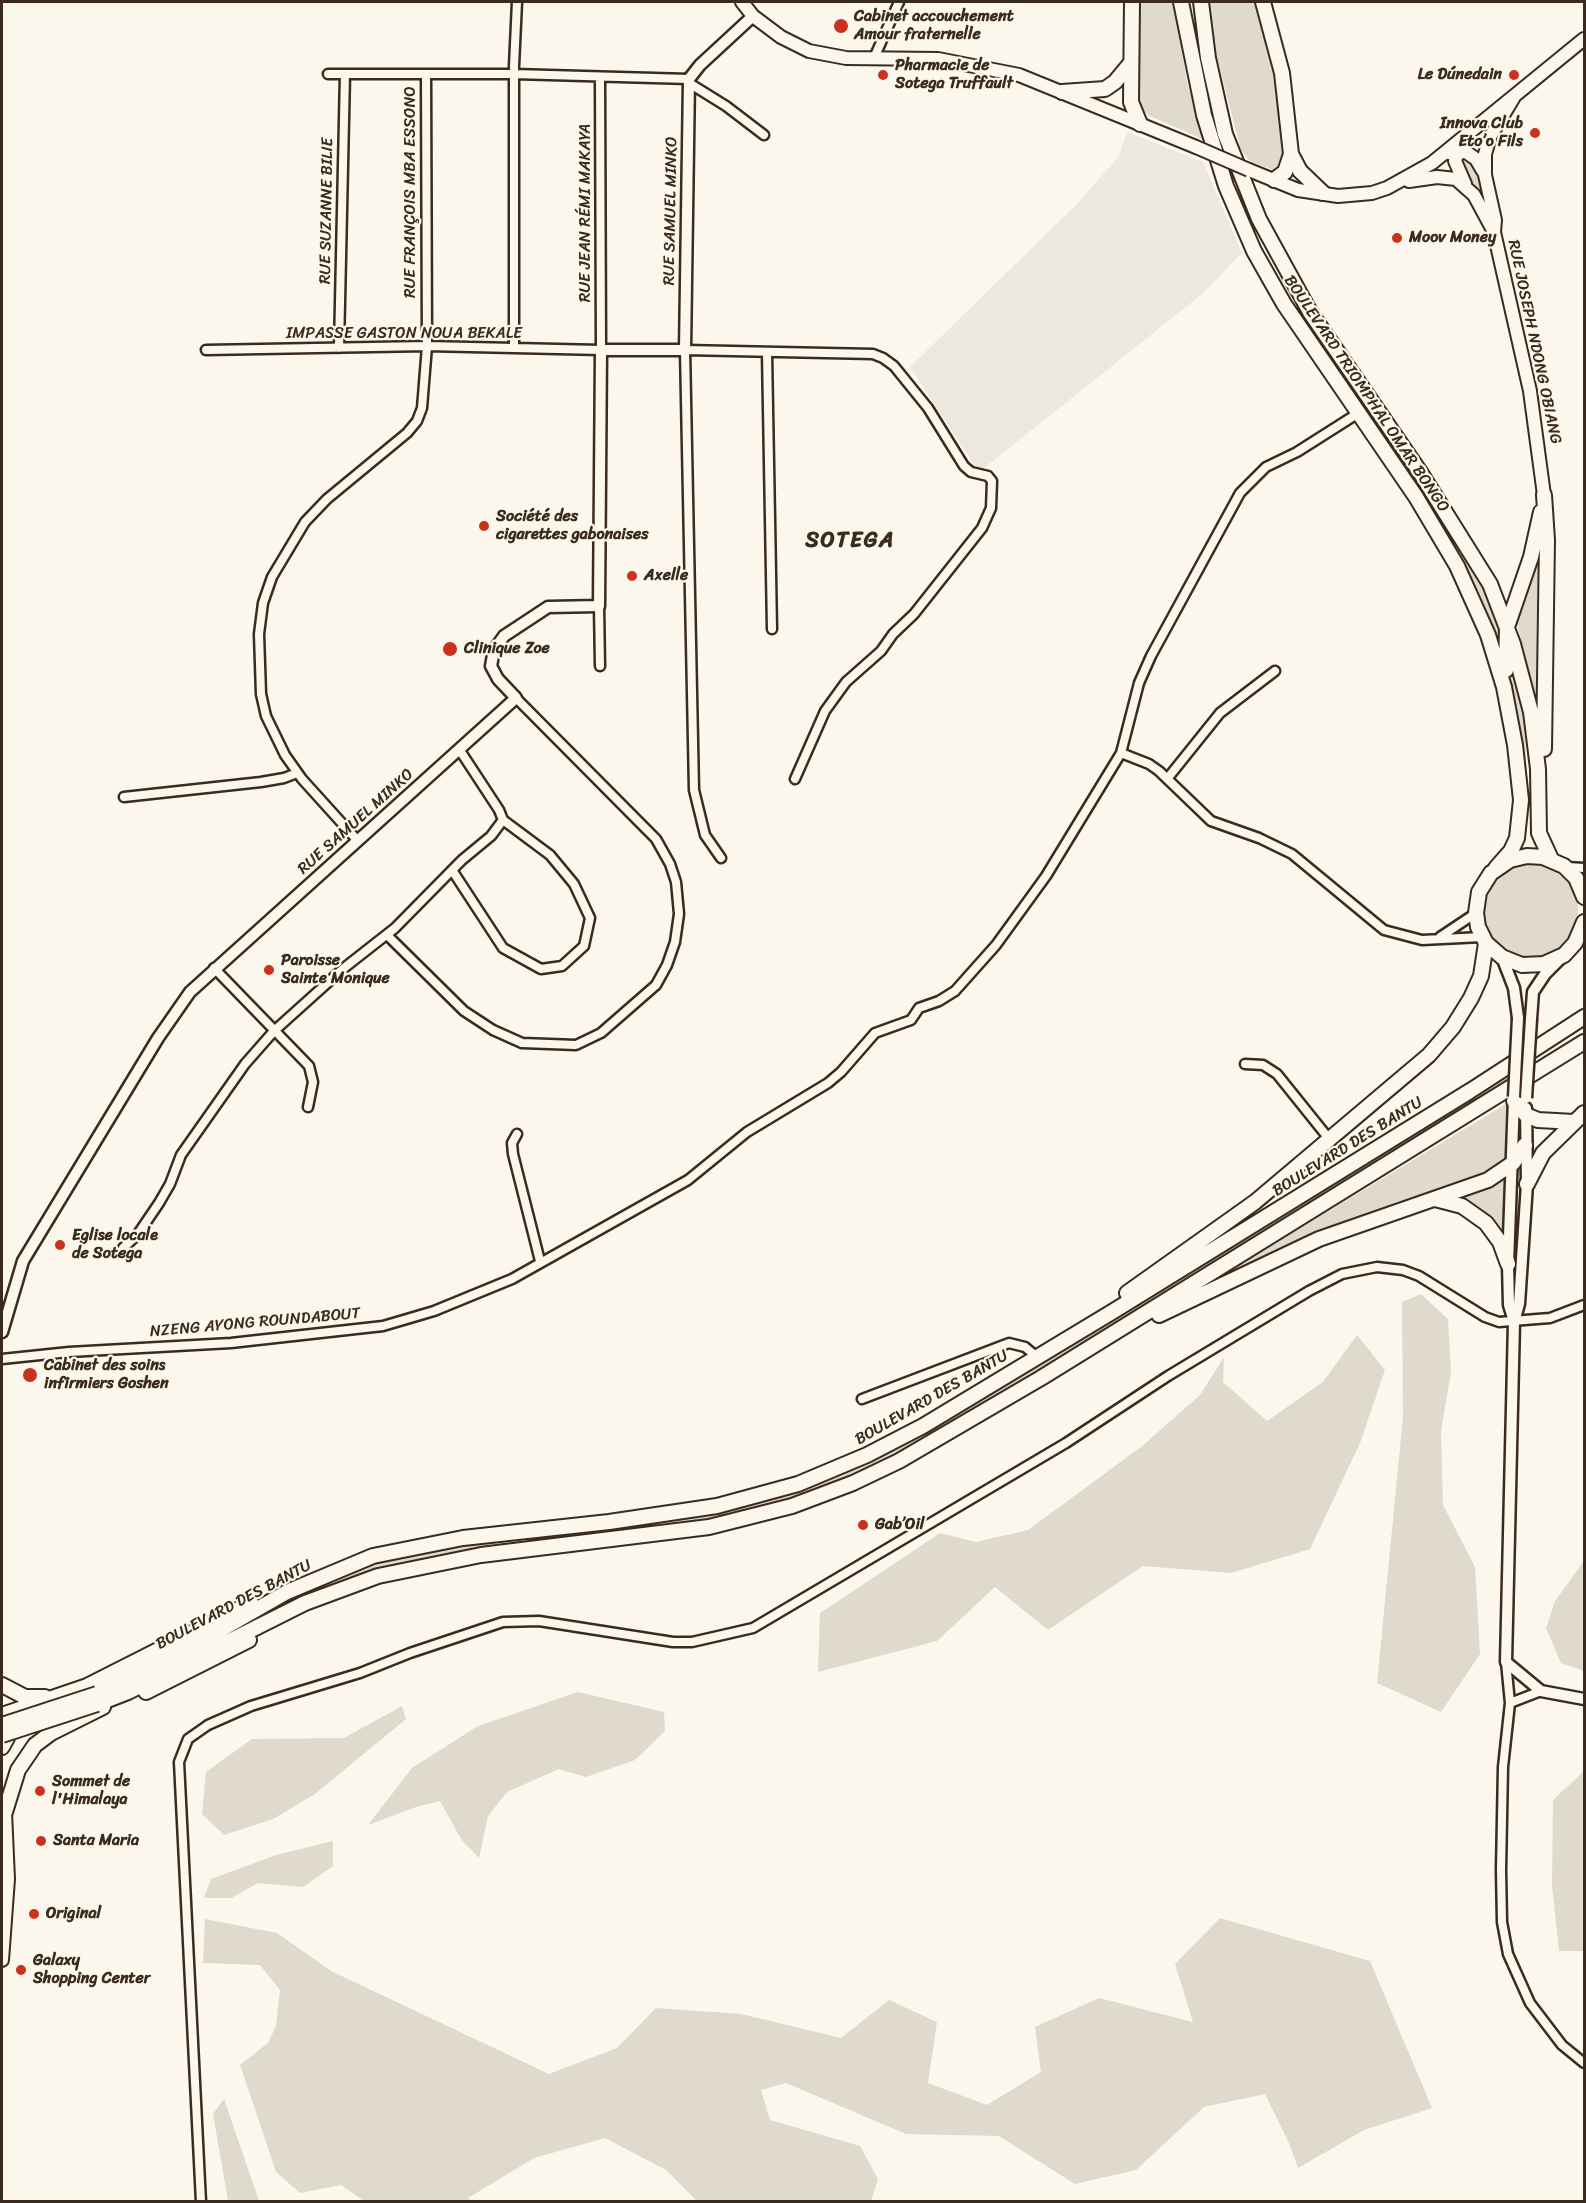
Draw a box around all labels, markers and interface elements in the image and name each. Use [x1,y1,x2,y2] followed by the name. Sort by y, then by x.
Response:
[854,7,1014,45] place label: Cabinet accouchement Amour fraternelle
[832,17,850,35] marker: Cabinet accouchement Amour fraternelle
[895,56,1013,94] place label: Pharmacie de Sotega Truffault
[1418,65,1502,85] place label: Le Dúnedain
[876,68,890,82] marker: Pharmacie de Sotega Truffault
[1507,68,1521,82] marker: Le Dúnedain
[401,86,421,298] street label: RUE FRANÇOIS MBA ESSONO
[1440,114,1523,152] place label: Innova Club Eto’o Fils
[576,124,596,302] street label: RUE JEAN RÉMI MAKAYA
[1528,126,1542,140] marker: Innova Club Eto’o Fils
[660,136,682,286] street label: RUE SAMUEL MINKO
[316,138,338,284] street label: RUE SUZANNE BILIE
[1409,228,1496,248] place label: Moov Money
[1390,231,1404,245] marker: Moov Money
[1503,238,1565,446] street label: RUE JOSEPH NDONG OBIANG
[1279,272,1453,516] street label: BOULEVARD TRIOMPHAL OMAR BONGO
[286,324,522,344] street label: IMPASSE GASTON NOUA BEKALE
[496,507,649,545] place label: Société des cigarettes gabonaises
[477,519,491,533] marker: Société des cigarettes gabonaises
[806,528,894,554] district label: SOTEGA
[644,566,688,586] place label: Axelle
[625,569,639,583] marker: Axelle
[464,639,550,659] place label: Clinique Zoe
[441,640,459,658] marker: Clinique Zoe
[294,765,418,879] street label: RUE SAMUEL MINKO
[281,951,390,989] place label: Paroisse Sainte Monique
[262,963,276,977] marker: Paroisse Sainte Monique
[1269,1093,1427,1201] street label: BOULEVARD DES BANTU
[72,1226,158,1264] place label: Eglise locale de Sotega
[53,1238,67,1252] marker: Eglise locale de Sotega
[149,1304,361,1342] street label: NZENG AYONG ROUNDABOUT
[852,1346,1012,1450] street label: BOULEVARD DES BANTU
[44,1356,169,1394] place label: Cabinet des soins infirmiers Goshen
[21,1366,39,1384] marker: Cabinet des soins infirmiers Goshen
[875,1515,924,1535] place label: Gab’Oil
[856,1518,870,1532] marker: Gab’Oil
[153,1556,315,1654] street label: BOULEVARD DES BANTU
[52,1772,130,1810] place label: Sommet de l'Himalaya
[33,1784,47,1798] marker: Sommet de l'Himalaya
[53,1831,139,1851] place label: Santa Maria
[34,1834,48,1848] marker: Santa Maria
[46,1904,101,1924] place label: Original
[27,1907,41,1921] marker: Original
[33,1951,150,1989] place label: Galaxy Shopping Center
[14,1963,28,1977] marker: Galaxy Shopping Center

